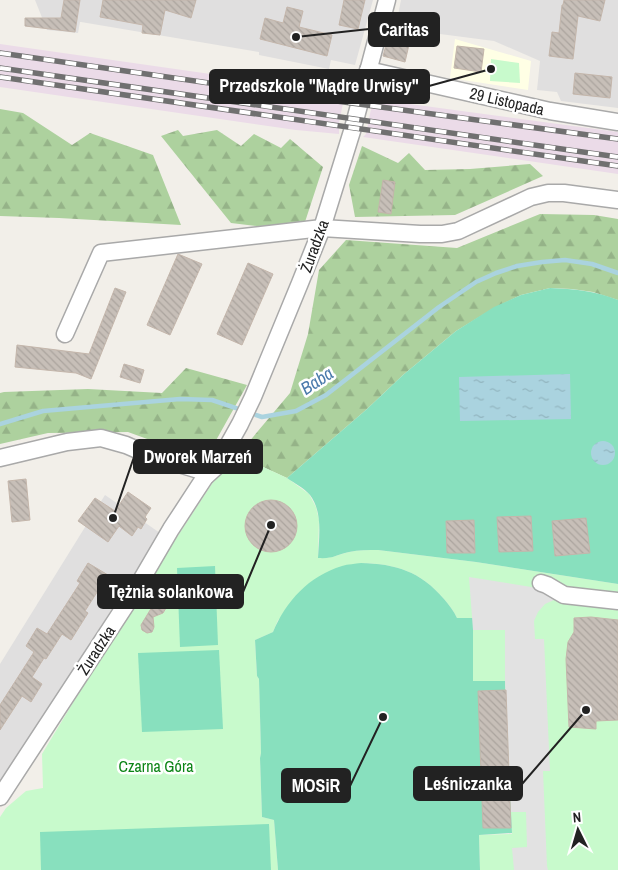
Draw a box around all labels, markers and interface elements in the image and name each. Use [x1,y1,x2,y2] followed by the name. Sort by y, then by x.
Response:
[369,13,439,46] callout: Caritas
[379,17,429,42] text: Caritas
[210,70,429,103] callout: Przedszkole "Mądre Urwisy"
[219,73,419,98] text: Przedszkole "Mądre Urwisy"
[468,82,547,120] street label: 29 Listopada
[294,216,334,275] street label: Żuradzka
[295,361,338,400] water label: Baba
[134,440,262,473] callout: Dworek Marzeń
[144,444,252,469] text: Dworek Marzeń
[98,575,243,608] callout: Tężnia solankowa
[109,579,234,604] text: Tężnia solankowa
[72,620,120,679] street label: Żuradzka
[118,755,194,777] park label: Czarna Góra
[414,767,522,800] callout: Leśniczanka
[282,769,350,802] callout: MOSiR
[424,771,513,796] text: Leśniczanka
[292,773,341,798] text: MOSiR
[553,805,603,855] north arrow
[572,808,582,826] text: N

